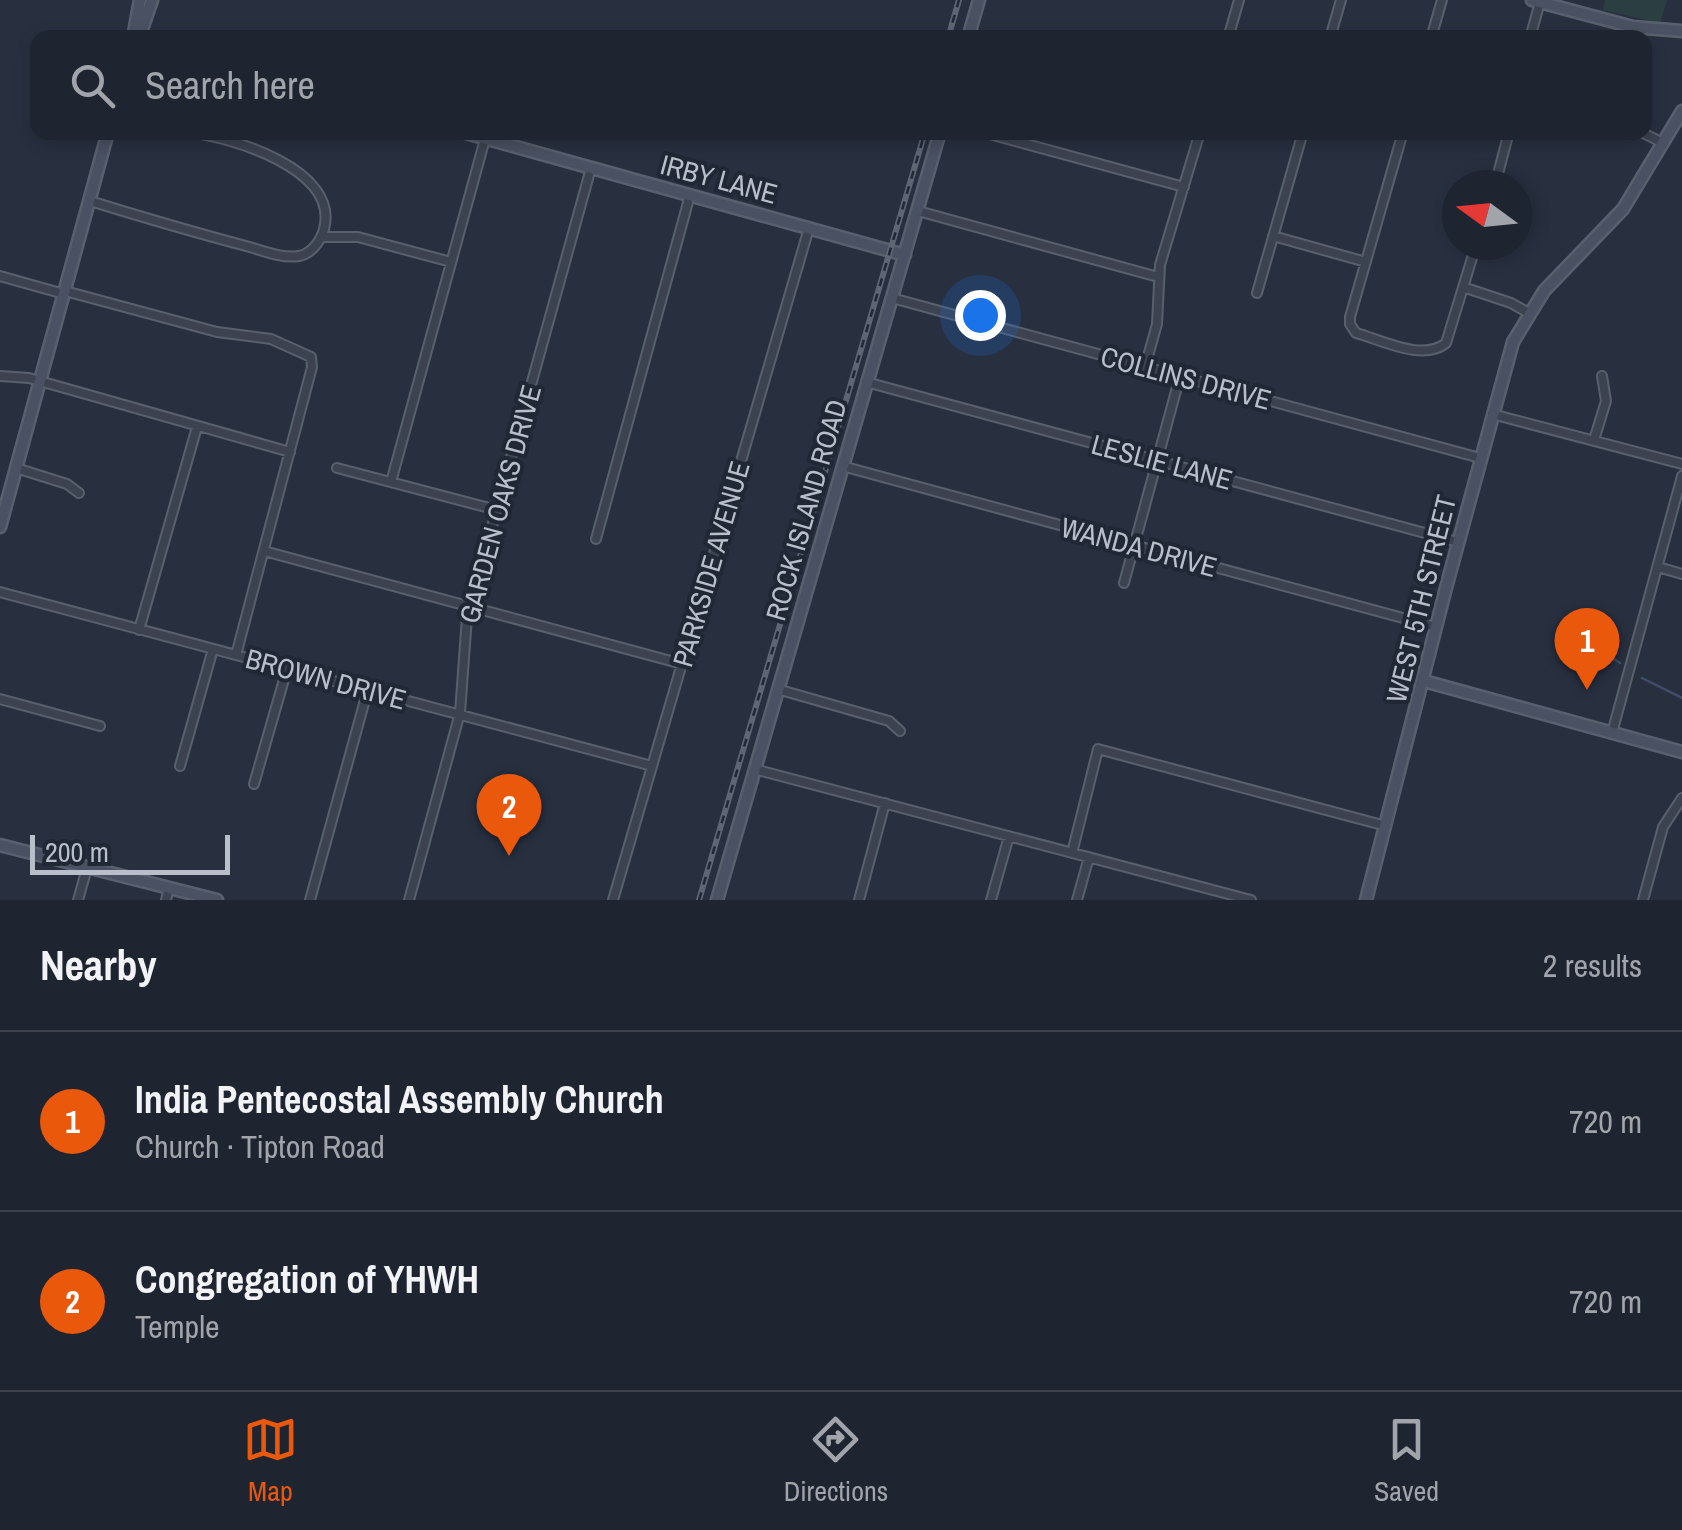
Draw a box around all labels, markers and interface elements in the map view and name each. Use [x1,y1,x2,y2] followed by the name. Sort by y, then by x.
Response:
[30,30,1652,140] search box
[65,58,120,113] icon: search
[145,60,315,111] text: Search here
[656,145,782,213] street label: IRBY LANE
[1442,170,1532,260] north arrow
[955,290,1006,341] your location
[1097,337,1275,419] street label: COLLINS DRIVE
[450,381,550,627] street label: GARDEN OAKS DRIVE
[756,395,856,625] street label: ROCK ISLAND ROAD
[1087,425,1237,499] street label: LESLIE LANE
[663,457,759,671] street label: PARKSIDE AVENUE
[1377,491,1465,707] street label: WEST 5TH STREET
[1057,508,1221,586] street label: WANDA DRIVE
[1554,608,1620,690] pin: 1
[242,639,410,719] street label: BROWN DRIVE
[476,774,542,856] pin: 2
[30,830,230,874] scale bar
[45,833,109,871] text: 200 m
[40,937,157,993] text: Nearby
[1543,944,1642,987] text: 2 results
[135,1074,664,1125] text: India Pentecostal Assembly Church
[65,1100,80,1143] text: 1
[1569,1100,1642,1143] text: 720 m
[135,1125,385,1168] text: Church · Tipton Road
[135,1254,479,1305] text: Congregation of YHWH
[65,1280,80,1323] text: 2
[1569,1280,1642,1323] text: 720 m
[135,1305,220,1348] text: Temple
[243,1412,298,1510] tab: Map
[784,1412,888,1510] tab: Directions
[1374,1412,1439,1510] tab: Saved

